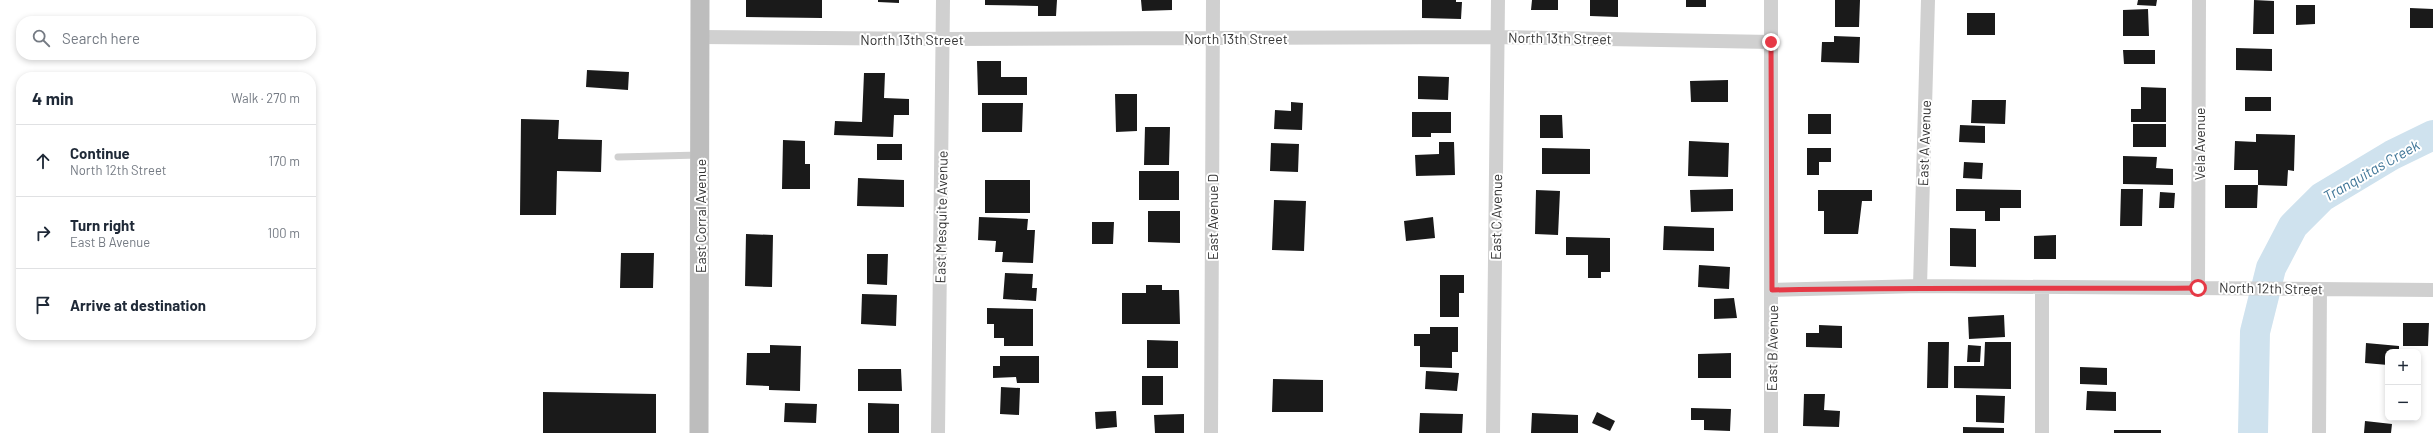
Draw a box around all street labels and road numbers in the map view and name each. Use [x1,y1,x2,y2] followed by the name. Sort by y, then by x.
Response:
[1508,29,1612,47] street label: North 13th Street
[1184,30,1288,47] street label: North 13th Street
[860,31,964,48] street label: North 13th Street
[1914,100,1934,186] street label: East A Avenue
[2191,108,2208,180] street label: Vela Avenue
[931,150,951,284] street label: East Mesquite Avenue
[692,159,709,273] street label: East Corral Avenue
[1204,174,1221,260] street label: East Avenue D
[1487,174,1505,260] street label: East C Avenue
[2219,279,2323,297] street label: North 12th Street
[1763,305,1781,391] street label: East B Avenue

